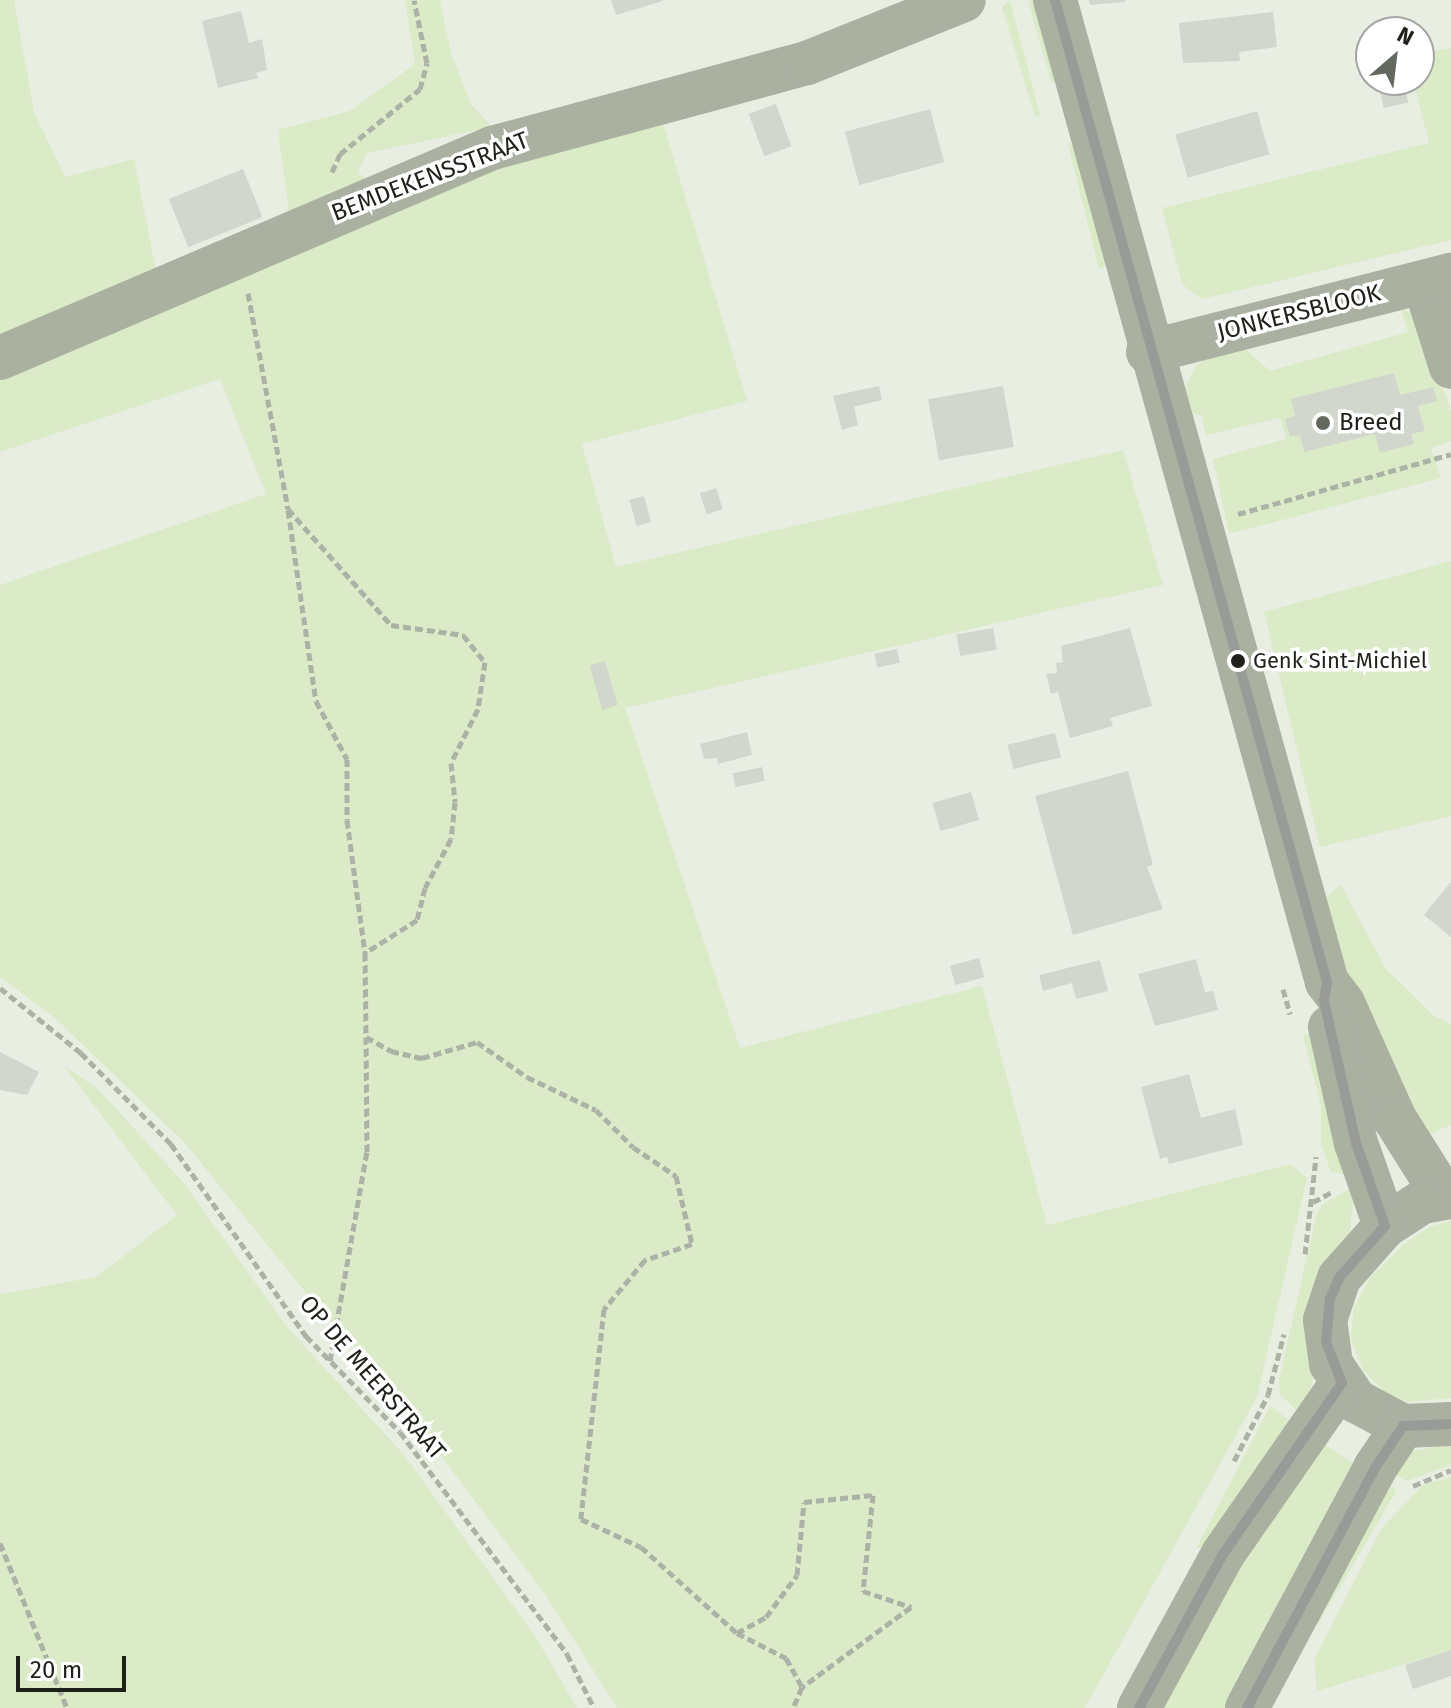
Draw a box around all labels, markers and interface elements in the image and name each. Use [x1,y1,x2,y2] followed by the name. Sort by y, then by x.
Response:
[1355,16,1435,96] north arrow
[1393,21,1418,51] text: N
[327,126,533,228] street label: BEMDEKENSSTRAAT
[1214,279,1384,347] street label: JONKERSBLOOK
[1339,409,1403,437] place label: Breed
[1314,414,1332,432] marker: Breed
[1253,648,1427,674] place label: Genk Sint-Michiel
[1230,653,1246,669] marker: Genk Sint-Michiel
[293,1290,451,1466] street label: OP DE MEERSTRAAT
[20,1640,130,1690] scale bar
[30,1656,82,1684] text: 20 m

